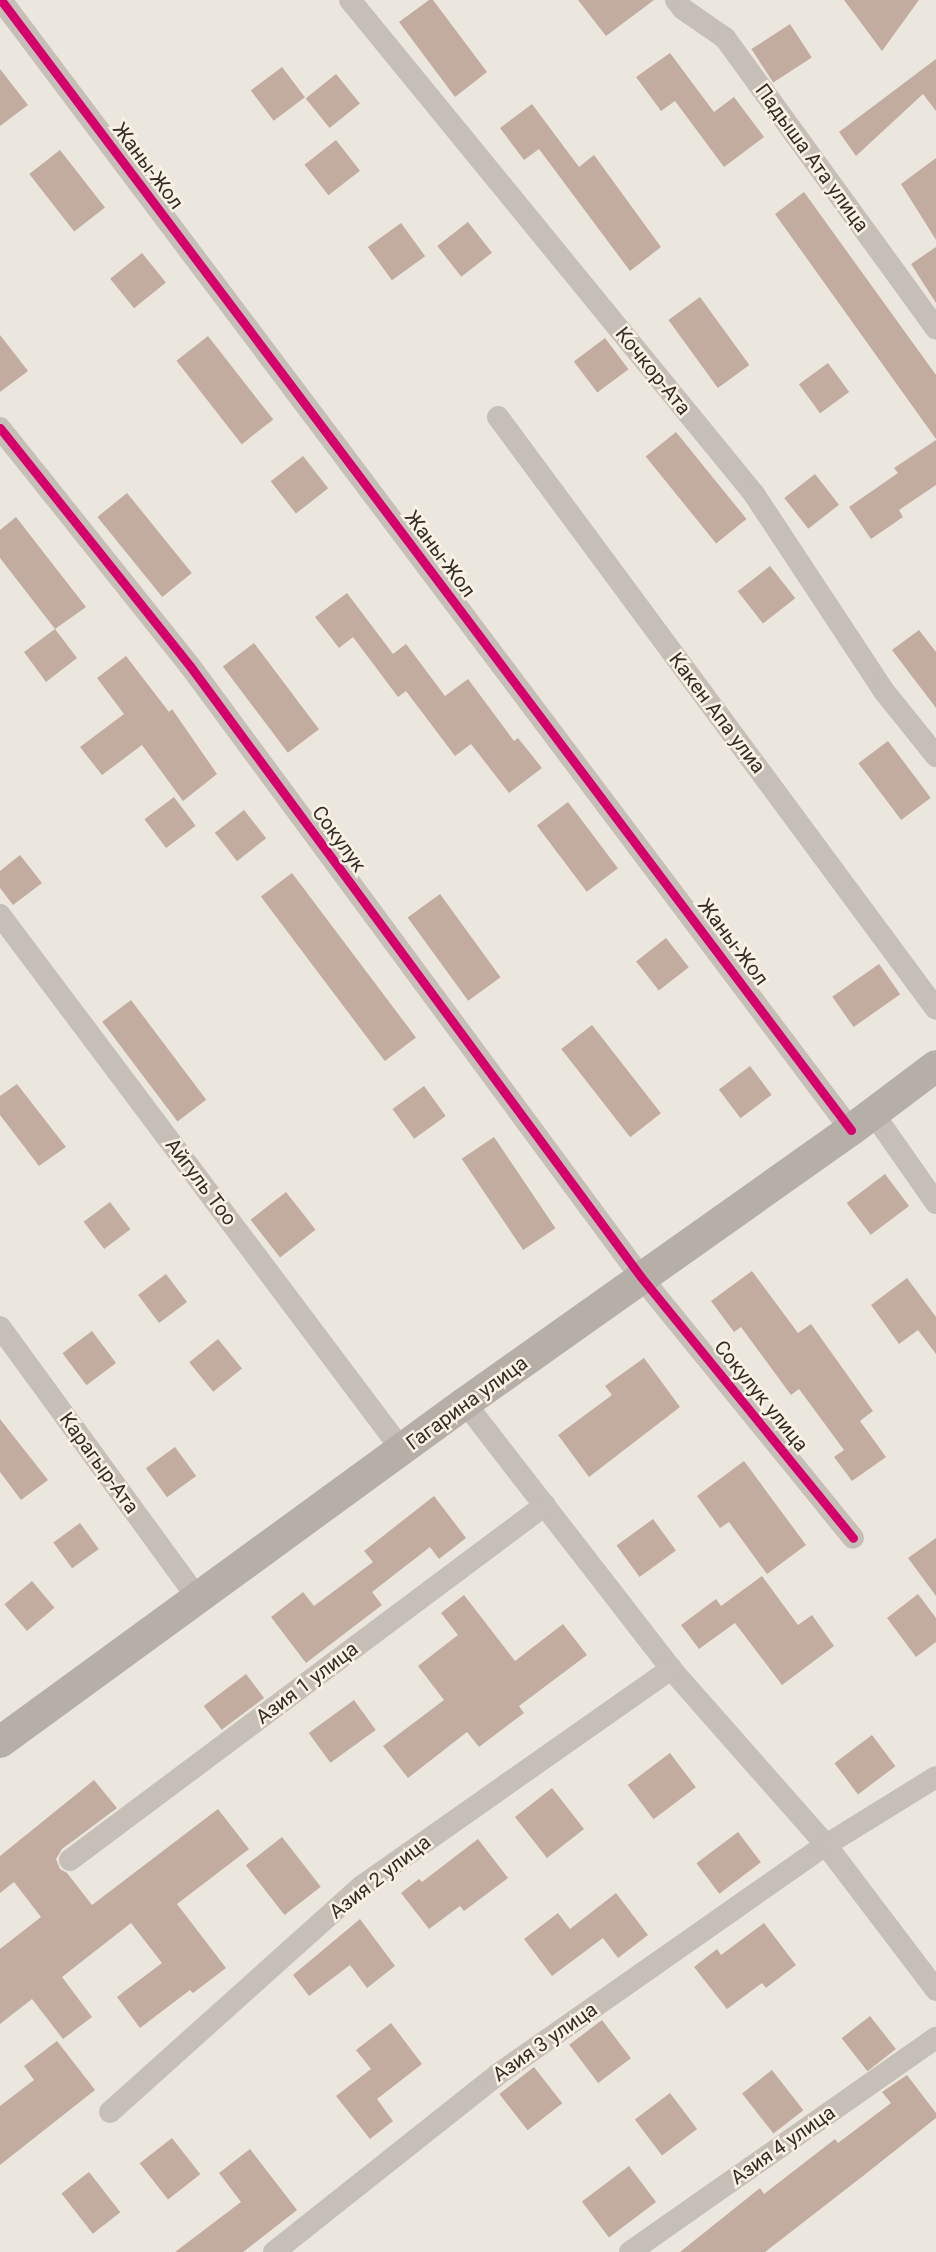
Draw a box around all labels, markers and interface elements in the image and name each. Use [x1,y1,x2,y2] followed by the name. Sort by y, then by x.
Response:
[750,79,874,237] street label: Падыша Ата улица
[108,118,188,214] street label: Жаны-Жол
[610,322,696,420] street label: Кочкор-Ата
[400,506,480,602] street label: Жаны-Жол
[664,648,770,778] street label: Какен Апа улиа
[307,801,371,877] street label: Сокулук
[693,894,773,990] street label: Жаны-Жол
[160,1134,242,1230] street label: Айгуль Тоо
[709,1336,813,1456] street label: Сокулук улица
[402,1351,532,1455] street label: Гагарина улица
[54,1408,144,1518] street label: Карагыр-Ата
[251,1637,363,1729] street label: Азия 1 улица
[325,1830,435,1924] street label: Азия 2 улица
[488,1997,602,2087] street label: Азия 3 улица
[726,2100,840,2190] street label: Азия 4 улица

